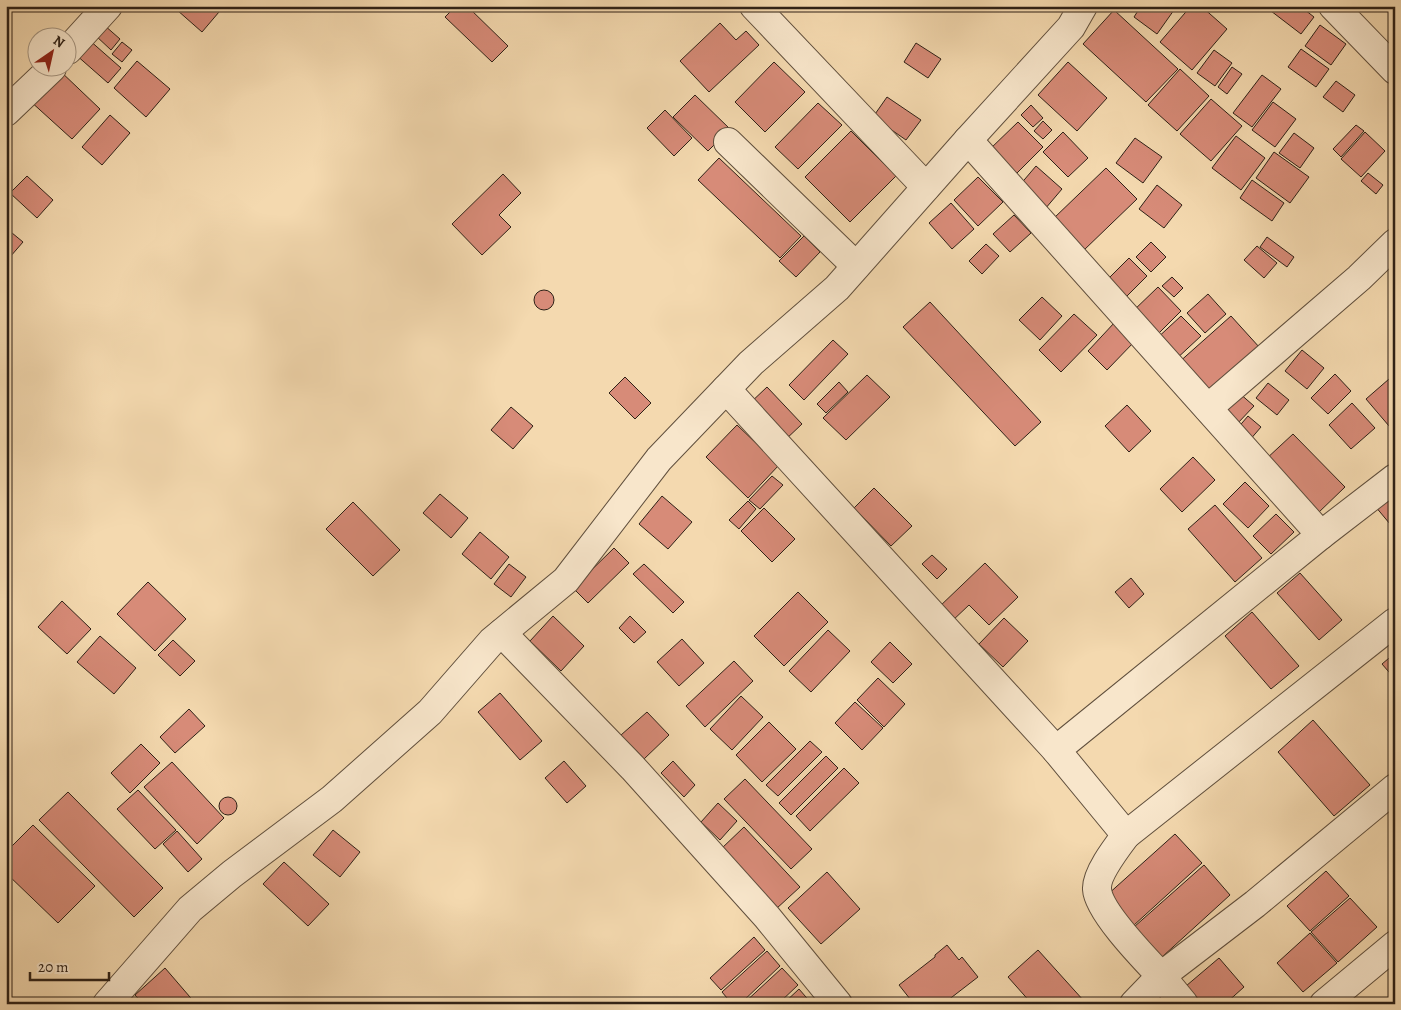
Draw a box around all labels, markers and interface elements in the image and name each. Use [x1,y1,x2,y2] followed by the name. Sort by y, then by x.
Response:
[28,28,78,78] north arrow
[49,31,69,52] text: N
[30,950,109,982] scale bar
[38,957,69,977] text: 20 m

